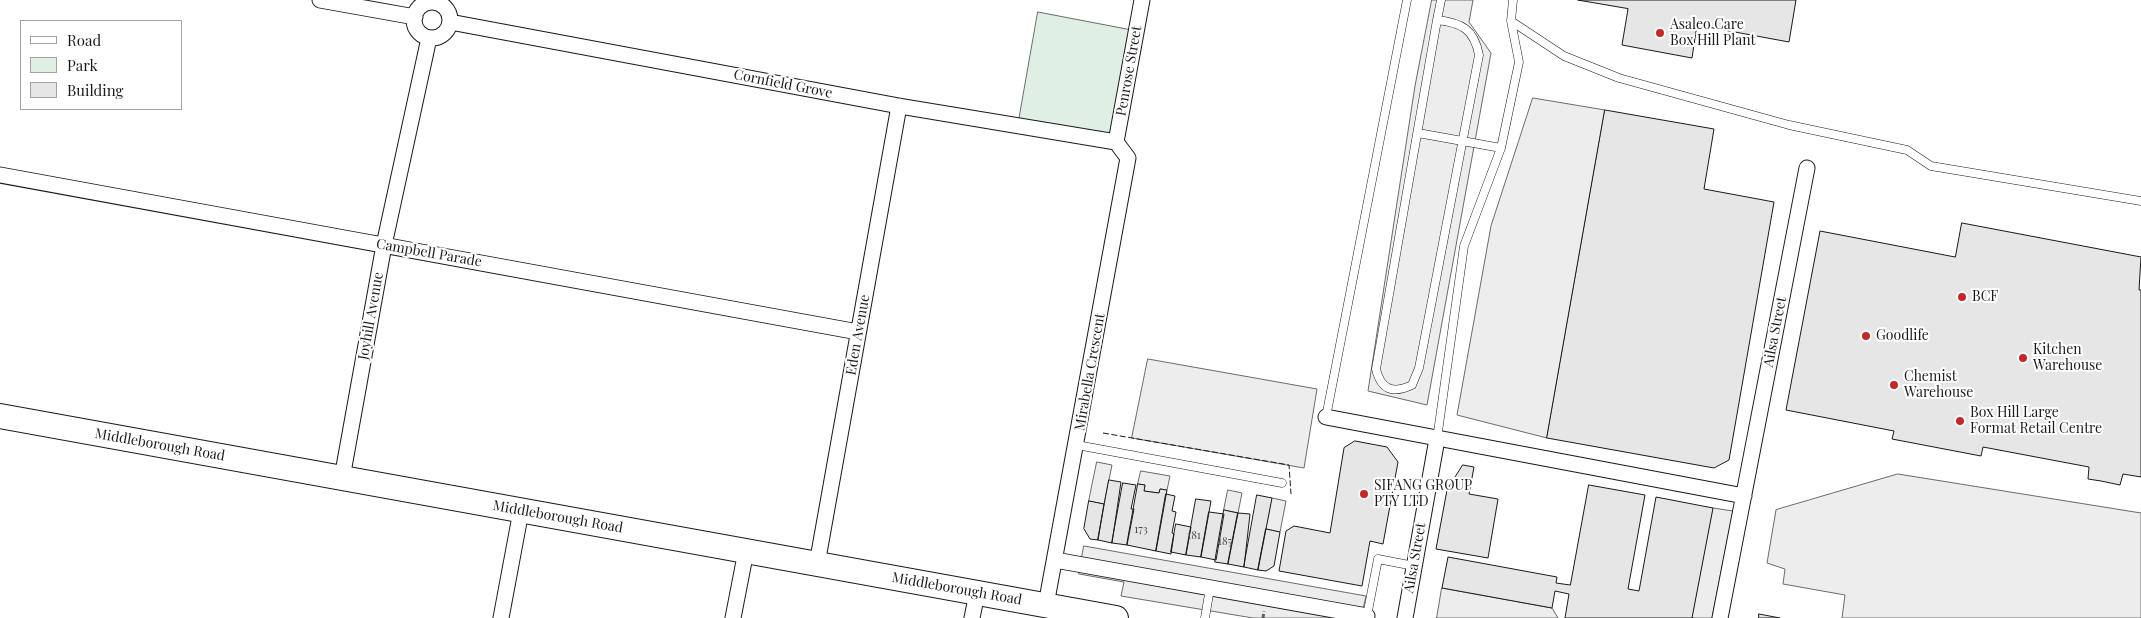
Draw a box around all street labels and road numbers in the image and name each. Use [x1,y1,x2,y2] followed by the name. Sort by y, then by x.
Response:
[1113,24,1145,118] street label: Penrose Street
[732,66,834,102] street label: Cornfield Grove
[375,235,483,271] street label: Campbell Parade
[355,271,387,361] street label: Joyhill Avenue
[843,293,873,377] street label: Eden Avenue
[1760,295,1790,369] street label: Ailsa Street
[1071,312,1109,432] street label: Mirabella Crescent
[94,425,226,465] street label: Middleborough Road
[492,497,624,537] street label: Middleborough Road
[1401,521,1429,595] street label: Ailsa Street
[891,569,1023,609] street label: Middleborough Road

